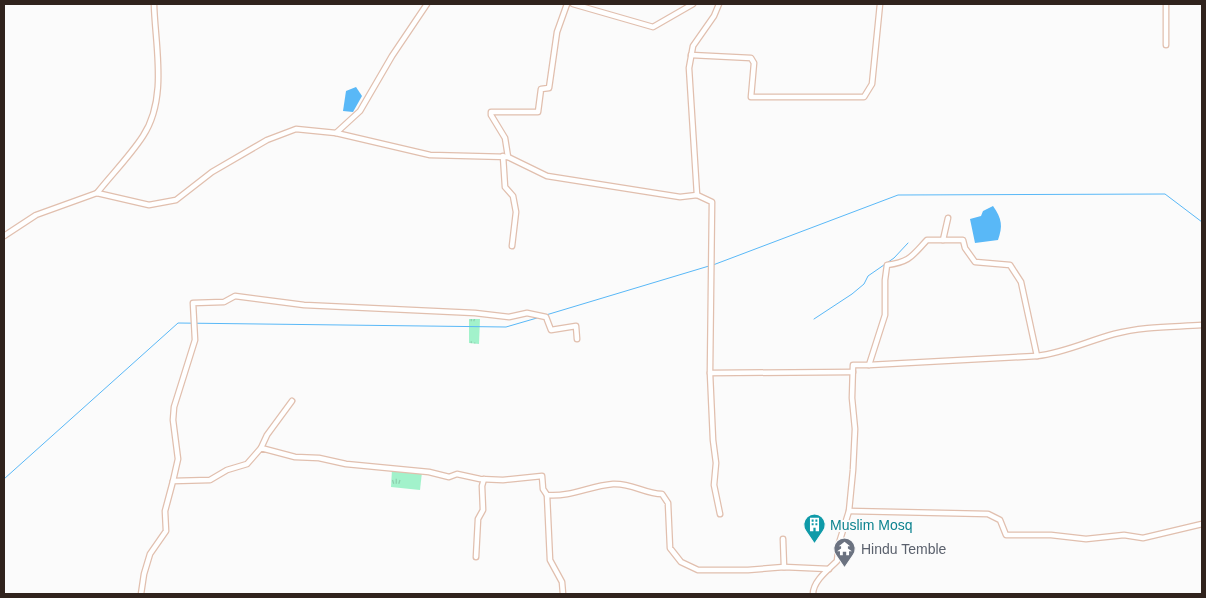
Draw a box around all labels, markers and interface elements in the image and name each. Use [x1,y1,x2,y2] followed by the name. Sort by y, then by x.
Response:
[802,513,826,544] building icon: Muslim Mosq
[830,517,912,533] place label: Muslim Mosq
[833,537,857,568] temple icon: Hindu Temble
[861,541,947,557] place label: Hindu Temble

